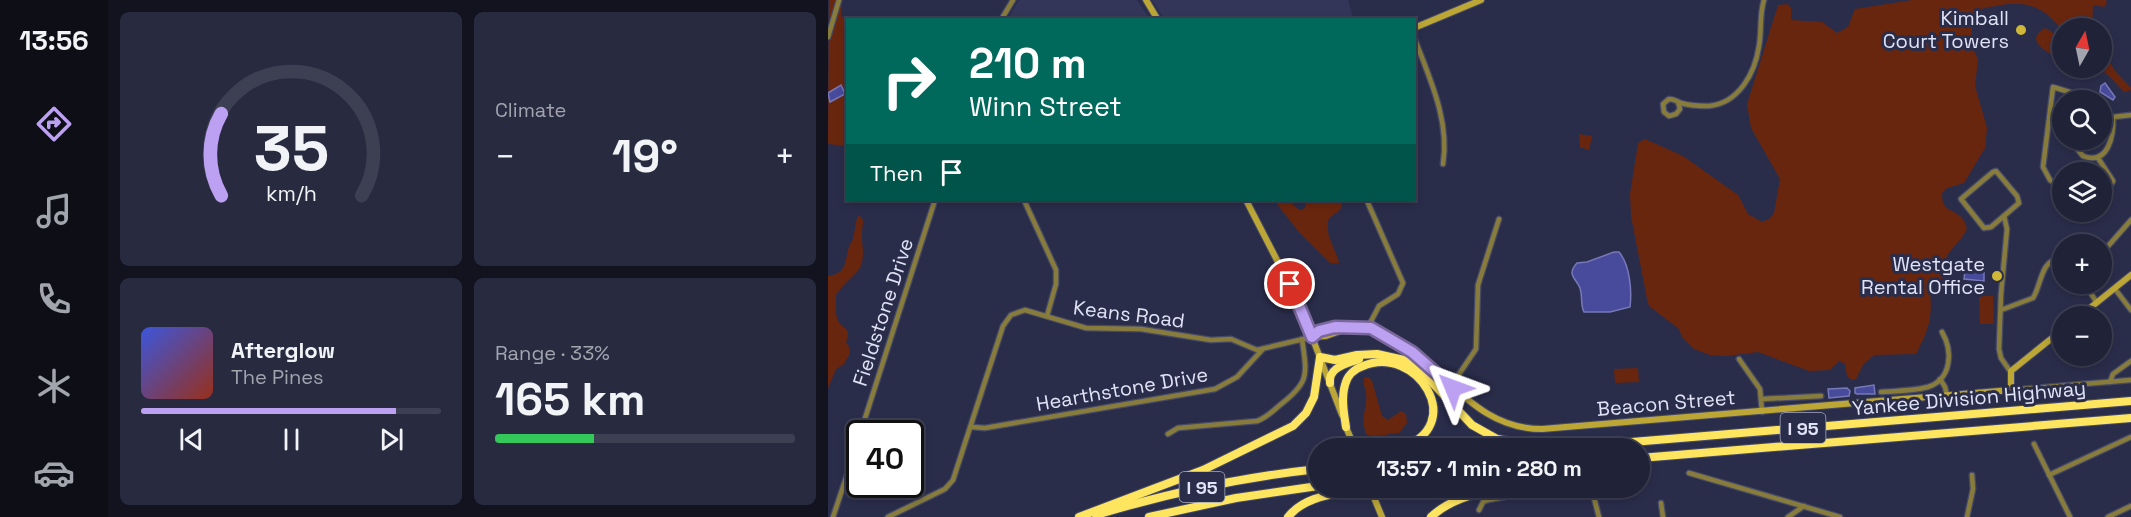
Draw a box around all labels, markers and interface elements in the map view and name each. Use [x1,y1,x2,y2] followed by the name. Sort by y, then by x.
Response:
[1883,5,2009,54] place label: Kimball Court Towers
[2052,18,2112,78] north arrow
[2052,18,2112,366] map controls
[19,23,89,58] text: 13:56
[2014,23,2028,37] marker: Kimball Court Towers
[969,37,1087,90] text: 210 m
[870,42,948,120] icon: right
[969,89,1122,124] text: Winn Street
[2052,90,2112,150] button: search
[495,97,566,123] text: Climate
[33,103,75,145] icon: directions
[253,109,329,188] text: 35
[612,128,678,185] text: 19°
[495,136,515,178] text: −
[775,136,795,178] text: +
[935,156,968,189] icon: arrive
[870,159,923,187] text: Then
[2052,162,2112,222] button: layers
[265,180,317,207] text: km/h
[33,190,75,232] icon: music
[2052,234,2112,294] button: +
[847,235,919,389] street label: Fieldstone Drive
[1861,251,1985,300] place label: Westgate Rental Office
[1264,258,1315,309] pin
[1273,267,1306,300] icon: arrive
[1990,269,2004,283] marker: Westgate Rental Office
[33,278,75,320] icon: phone
[1072,294,1186,334] street label: Keans Road
[2052,306,2112,366] button: −
[231,336,335,364] text: Afterglow
[495,340,610,366] text: Range · 33%
[1421,356,1485,420] position arrow
[1034,361,1210,417] street label: Hearthstone Drive
[231,364,324,390] text: The Pines
[33,365,75,407] icon: climate
[495,371,645,428] text: 165 km
[1851,375,2087,421] street label: Yankee Division Highway
[1596,384,1736,422] street label: Beacon Street
[1780,413,1826,443] road number: I 95
[846,420,924,498] speed limit sign: 40
[175,423,208,456] icon: previous
[275,423,308,456] icon: pause
[375,423,408,456] icon: next
[33,452,75,494] icon: car
[1376,454,1582,482] text: 13:57 · 1 min · 280 m
[1180,472,1225,502] road number: I 95

